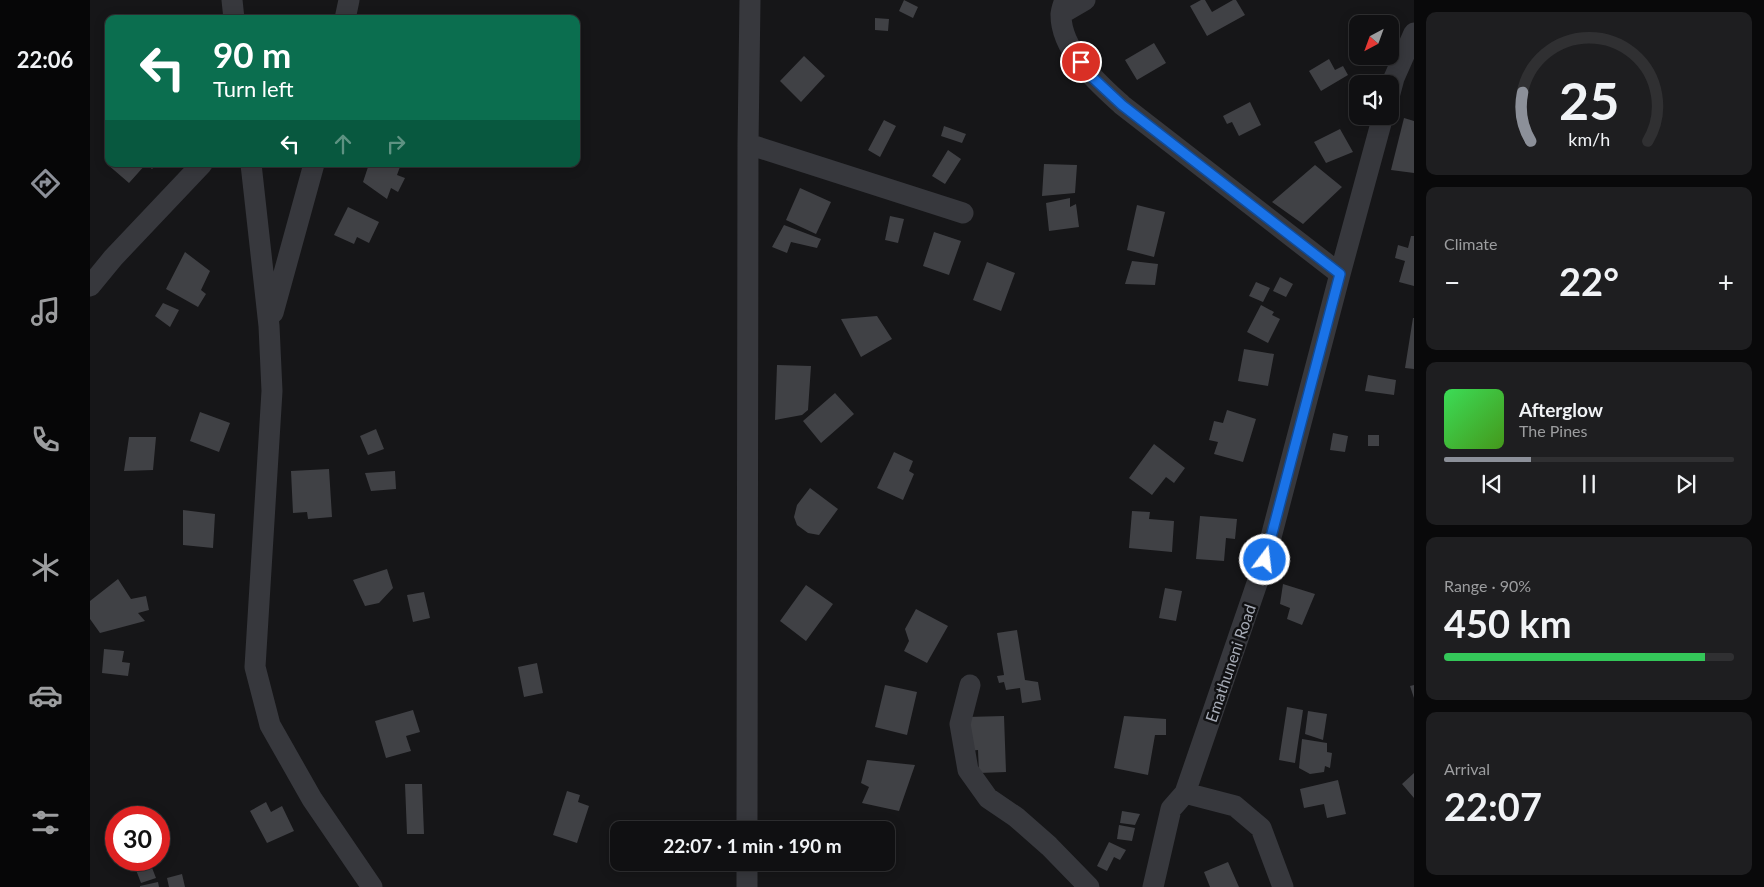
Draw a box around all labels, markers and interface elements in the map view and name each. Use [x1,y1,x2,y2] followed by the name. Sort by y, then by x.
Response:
[1349,15,1399,65] north arrow
[1349,15,1399,125] map controls
[213,33,291,75] text: 90 m
[130,35,195,100] icon: left
[1060,41,1102,83] pin
[17,46,73,73] text: 22:06
[1067,48,1095,76] icon: arrive
[1559,69,1619,131] text: 25
[213,75,294,102] text: Turn left
[1349,75,1399,125] button: sound
[1568,128,1610,150] text: km/h
[276,130,304,158] icon: left
[329,130,357,158] icon: ahead
[382,130,410,158] icon: right
[28,166,63,201] icon: directions
[1444,234,1497,253] text: Climate
[1559,258,1619,304] text: 22°
[1444,265,1460,299] text: −
[1718,265,1734,299] text: +
[28,294,63,329] icon: music
[1519,398,1603,421] text: Afterglow
[1519,421,1588,440] text: The Pines
[28,422,63,457] icon: phone
[1478,470,1506,498] icon: previous
[1575,470,1603,498] icon: pause
[1672,470,1700,498] icon: next
[1238,533,1290,585] position arrow
[28,550,63,585] icon: climate
[1444,576,1531,595] text: Range · 90%
[1444,600,1572,646] text: 450 km
[1201,602,1259,724] street label: Emathuneni Road
[28,678,63,713] icon: car
[1444,759,1490,778] text: Arrival
[1444,783,1542,829] text: 22:07
[28,805,63,840] icon: filters
[105,806,170,871] speed limit sign: 30
[663,834,842,857] text: 22:07 · 1 min · 190 m

